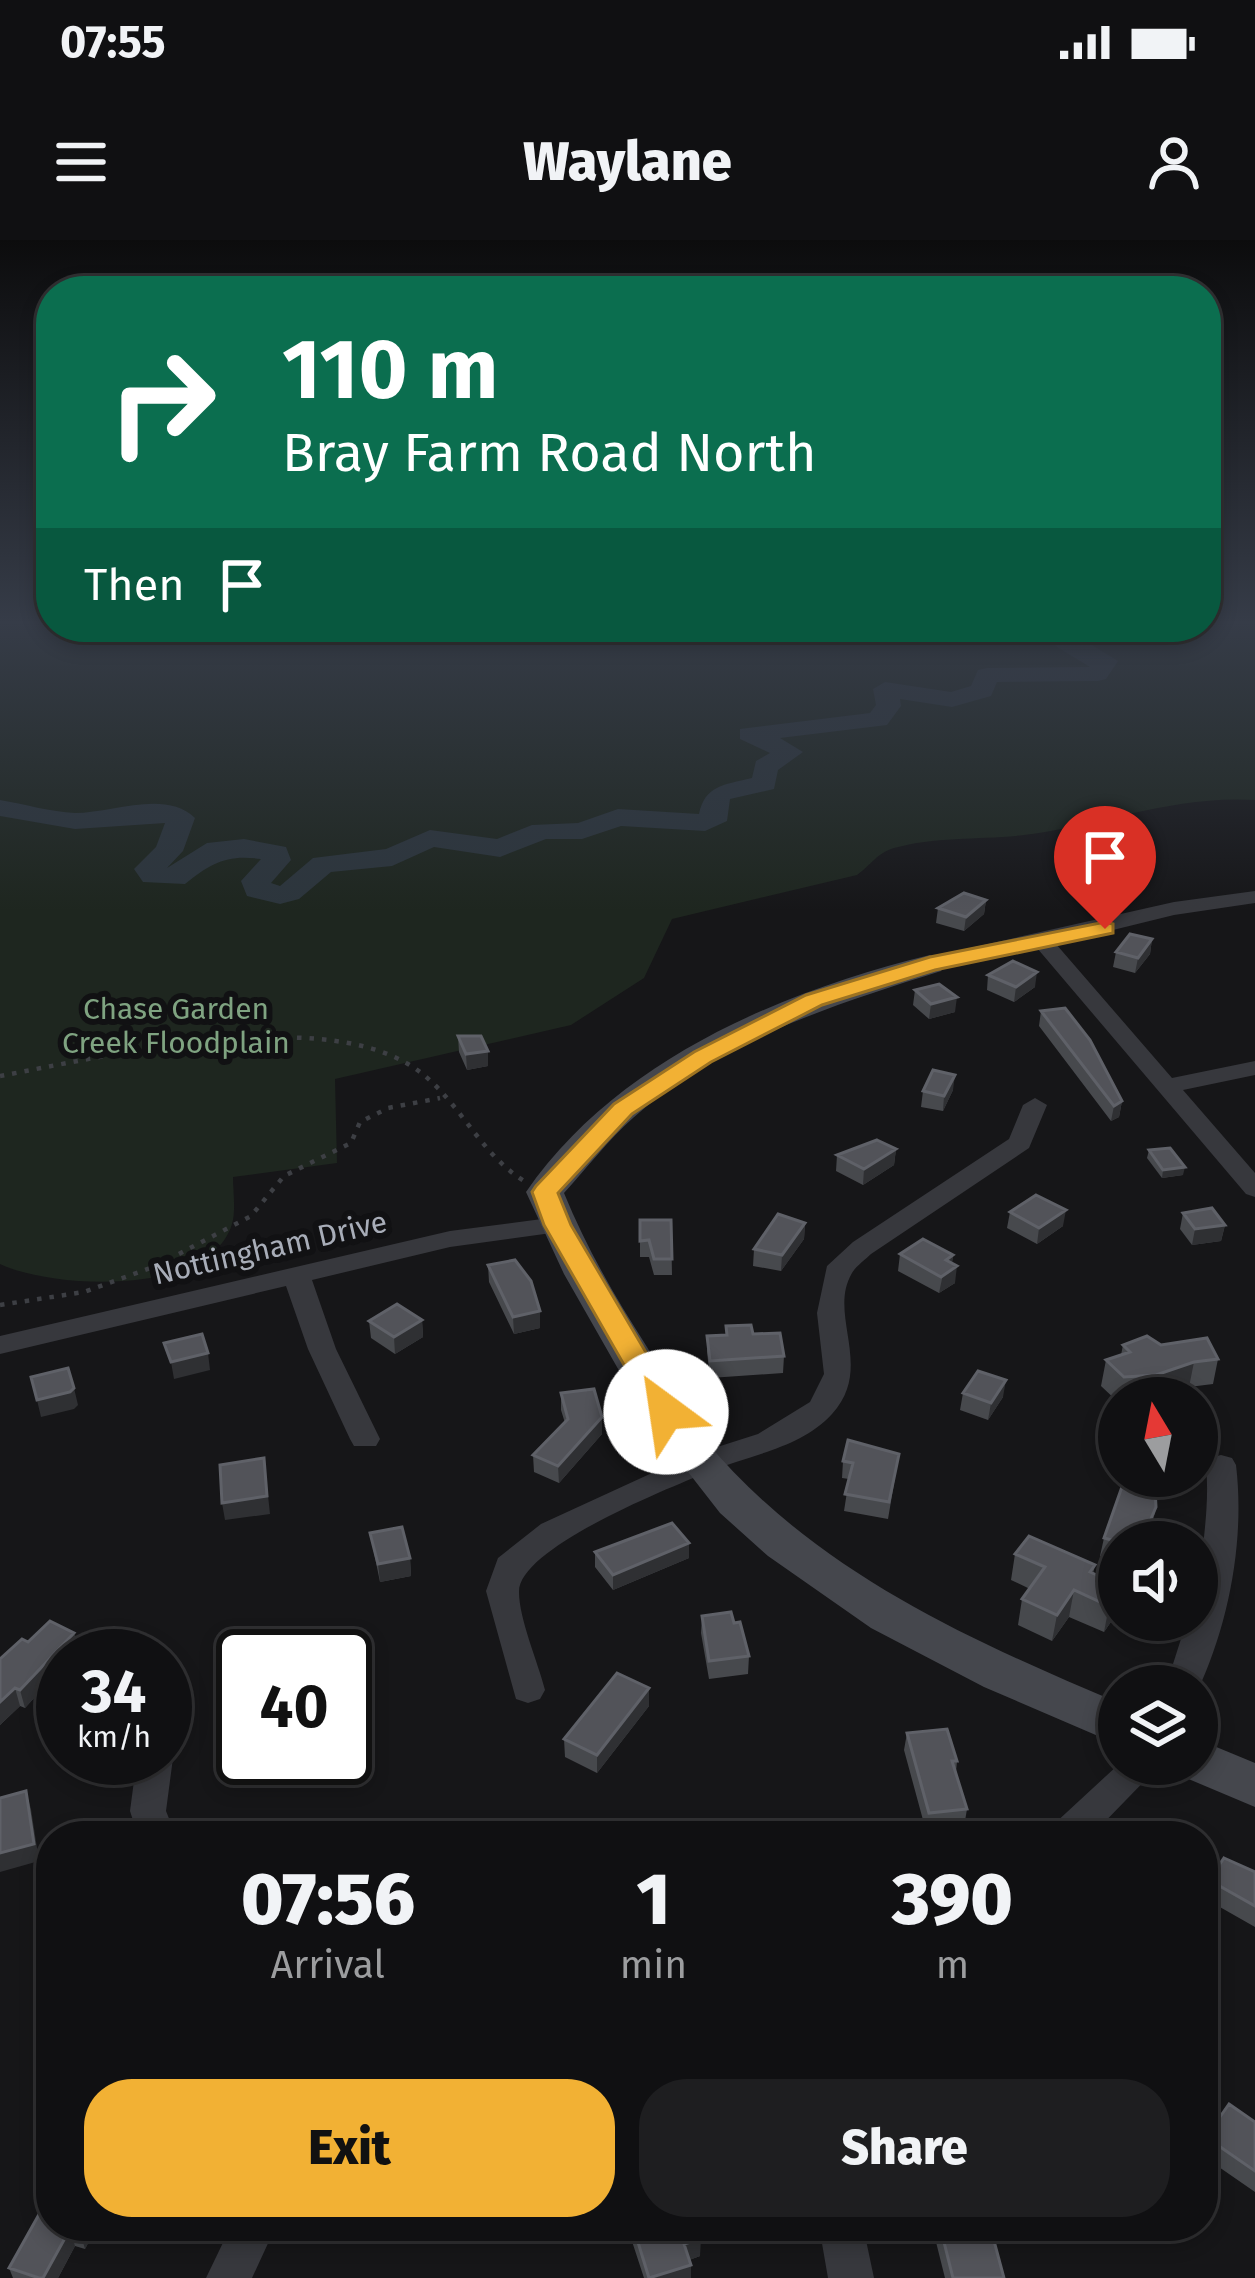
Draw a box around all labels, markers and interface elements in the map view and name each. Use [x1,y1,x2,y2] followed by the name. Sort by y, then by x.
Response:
[60,15,166,69] text: 07:55
[48,129,114,195] icon: menu
[1141,129,1207,195] icon: person
[523,130,732,194] text: Waylane
[282,319,498,420] text: 110 m
[84,324,240,480] icon: right
[282,421,817,485] text: Bray Farm Road North
[209,552,275,618] icon: arrive
[84,558,185,612] text: Then
[1054,806,1156,929] pin
[1072,824,1138,890] icon: arrive
[62,991,290,1061] park label: Chase Garden Creek Floodplain
[149,1204,391,1292] street label: Nottingham Drive
[603,1349,729,1475] position arrow
[1098,1377,1218,1497] north arrow
[1098,1377,1218,1785] map controls
[1098,1521,1218,1641] button: sound
[216,1629,372,1785] speed limit sign: 40
[82,1656,146,1728] text: 34
[1098,1665,1218,1785] button: layers
[77,1719,151,1755] text: km/h
[241,1857,415,1943] text: 07:56
[636,1857,671,1943] text: 1
[892,1857,1013,1943] text: 390
[271,1942,385,1988] text: Arrival
[620,1942,687,1988] text: min
[936,1942,969,1988] text: m
[84,2079,615,2217] button: Exit
[639,2079,1170,2217] button: Share

